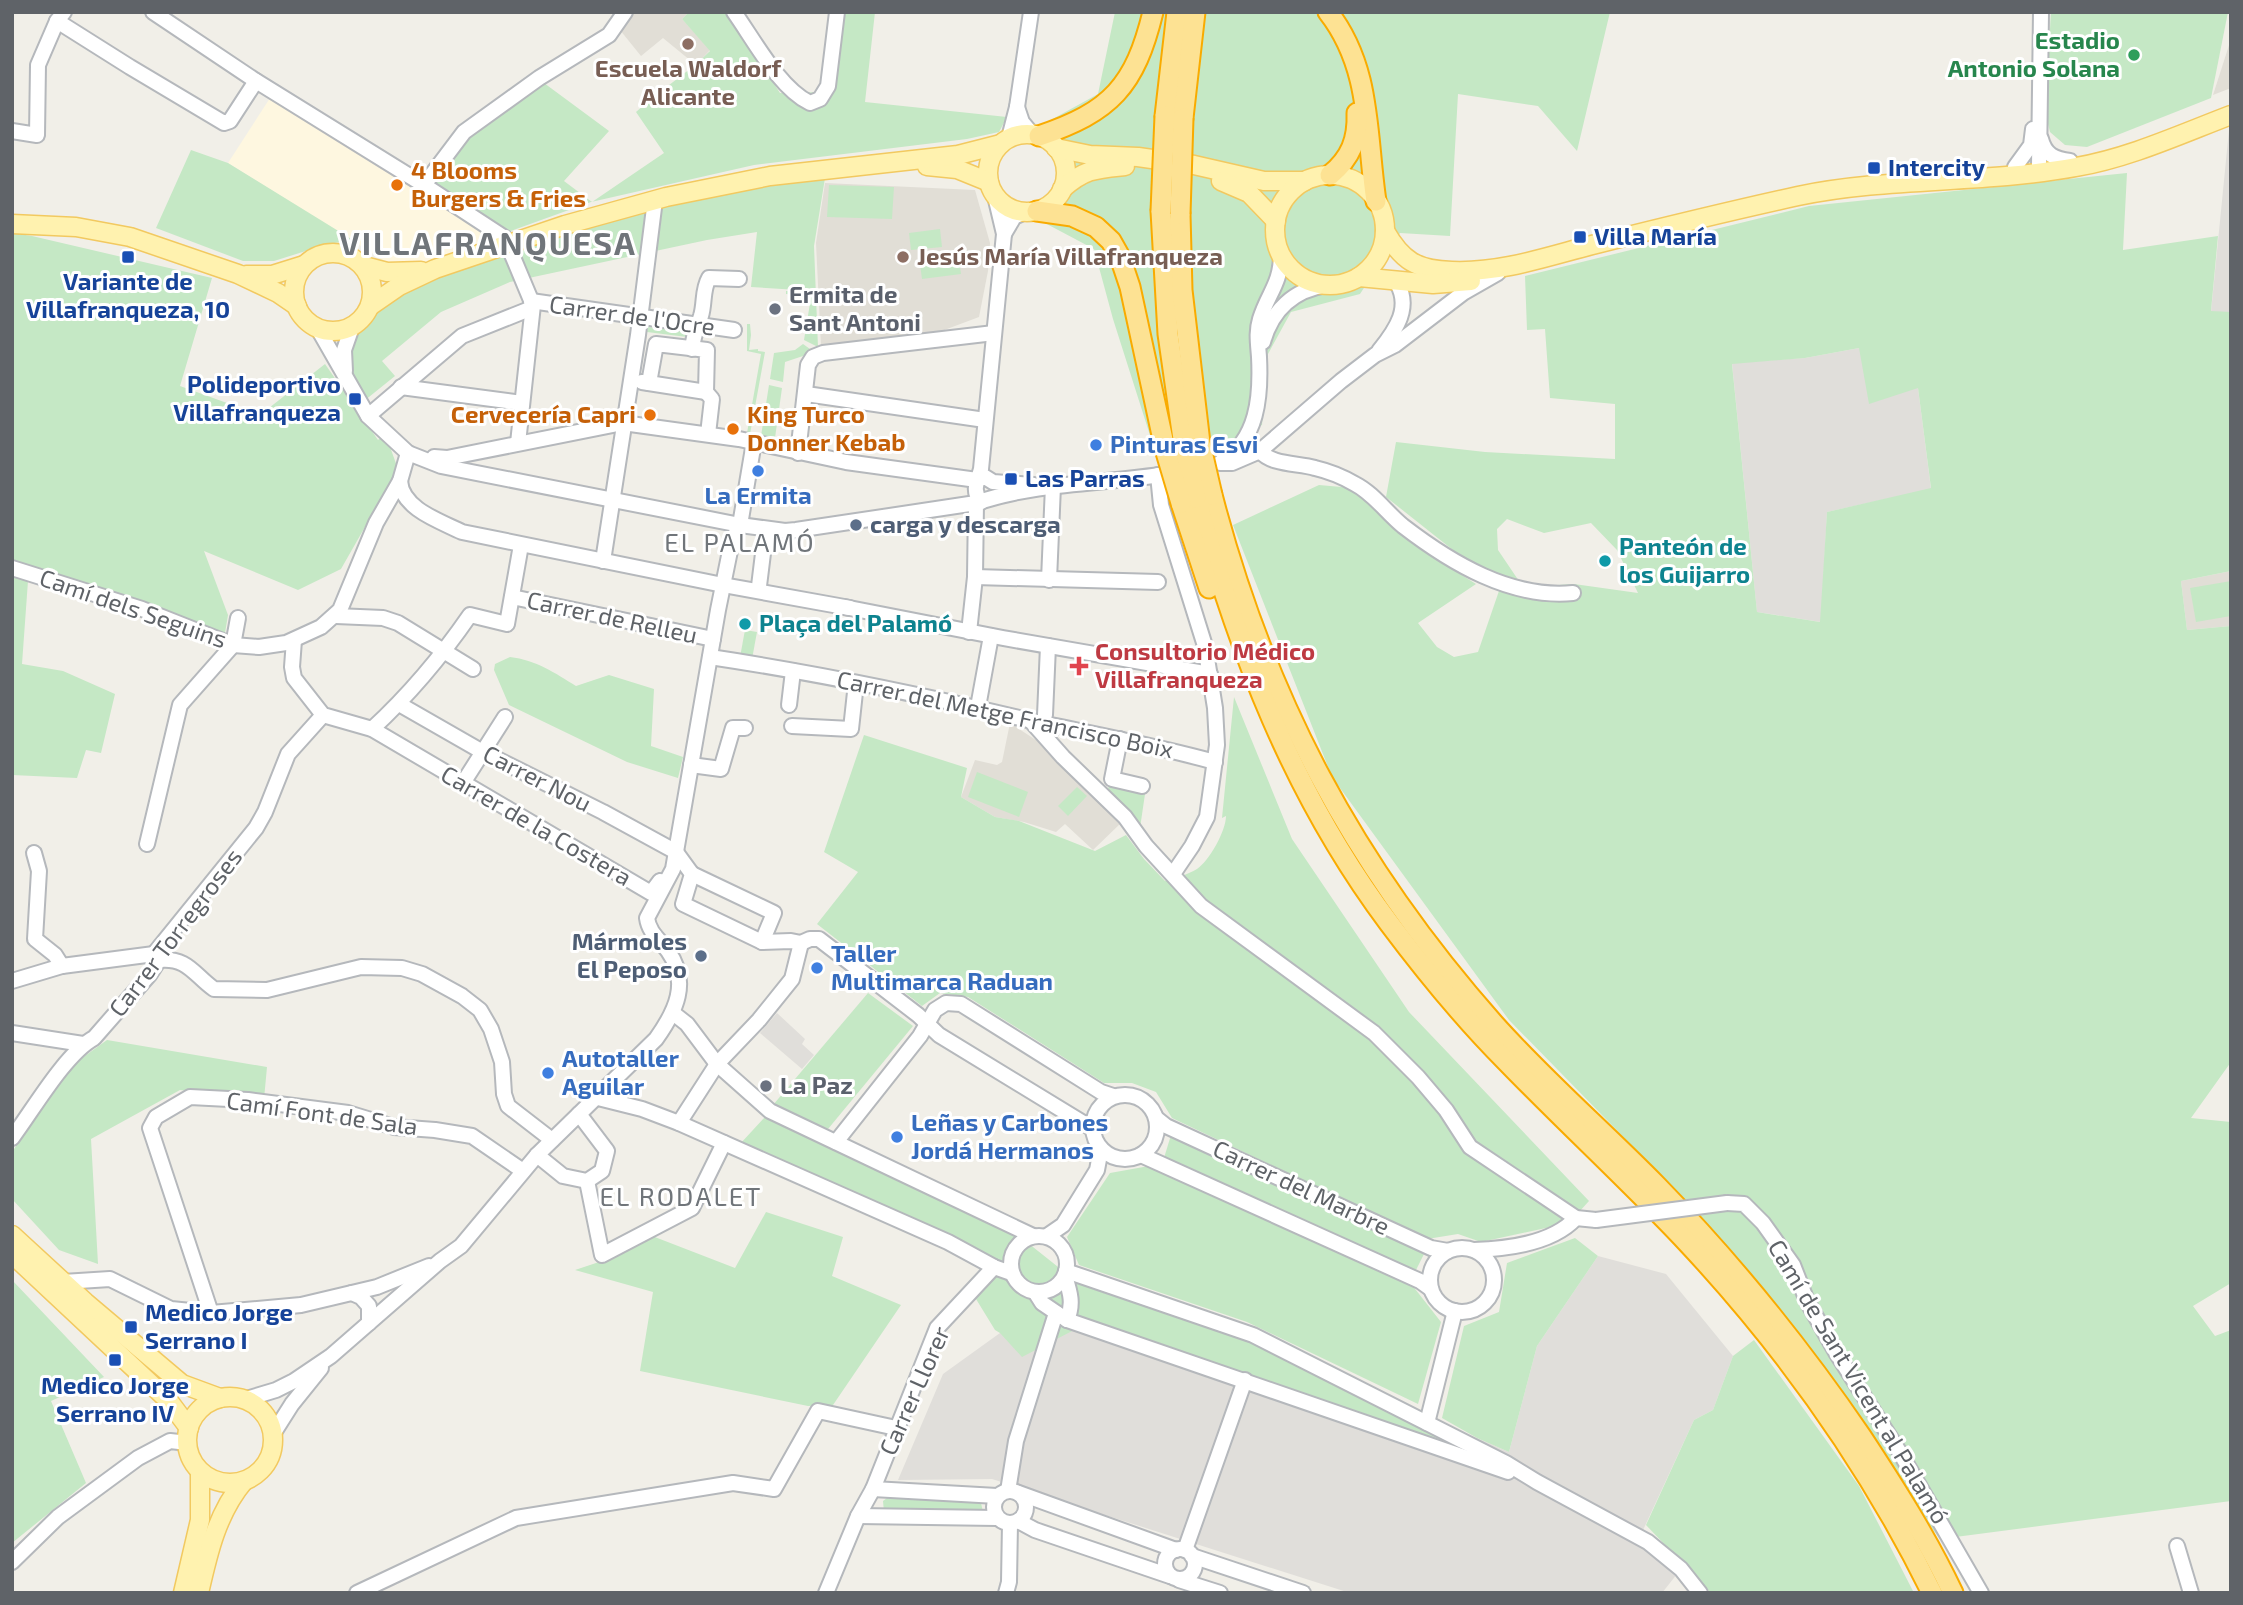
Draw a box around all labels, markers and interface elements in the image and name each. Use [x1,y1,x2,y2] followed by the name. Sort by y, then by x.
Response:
[1948,25,2120,82] place label: Estadio Antonio Solana
[680,36,696,52] marker: Escuela Waldorf Alicante
[2126,47,2142,63] marker: Estadio Antonio Solana
[595,53,782,110] place label: Escuela Waldorf Alicante
[1888,152,1986,181] place label: Intercity
[411,155,586,212] place label: 4 Blooms Burgers & Fries
[1866,160,1882,176] marker: Intercity
[389,177,405,193] marker: 4 Blooms Burgers & Fries
[1594,221,1717,250] place label: Villa María
[339,223,637,263] district label: VILLAFRANQUESA
[1572,229,1588,245] marker: Villa María
[917,241,1223,270] place label: Jesús María Villafranqueza
[120,249,136,265] marker: Variante de Villafranqueza, 10
[895,249,911,265] marker: Jesús María Villafranqueza
[26,266,230,323] place label: Variante de Villafranqueza, 10
[789,279,921,336] place label: Ermita de Sant Antoni
[548,289,717,340] street label: Carrer de l'Ocre
[767,301,783,317] marker: Ermita de Sant Antoni
[173,369,341,426] place label: Polideportivo Villafranqueza
[347,391,363,407] marker: Polideportivo Villafranqueza
[451,399,636,428] place label: Cervecería Capri
[747,399,905,456] place label: King Turco Donner Kebab
[642,407,658,423] marker: Cervecería Capri
[725,421,741,437] marker: King Turco Donner Kebab
[1110,429,1258,458] place label: Pinturas Esvi
[1088,437,1104,453] marker: Pinturas Esvi
[750,463,766,479] marker: La Ermita
[1025,463,1145,492] place label: Las Parras
[1003,471,1019,487] marker: Las Parras
[704,480,812,509] place label: La Ermita
[870,509,1061,538] place label: carga y descarga
[848,517,864,533] marker: carga y descarga
[664,526,816,557] district label: EL PALAMÓ
[1619,531,1750,588] place label: Panteón de los Guijarro
[1597,553,1613,569] marker: Panteón de los Guijarro
[36,562,231,653] street label: Camí dels Seguins
[524,584,700,649] street label: Carrer de Relleu
[759,608,952,638] place label: Plaça del Palamó
[737,616,753,632] marker: Plaça del Palamó
[1095,636,1315,693] place label: Consultorio Médico Villafranqueza
[1069,656,1089,676] marker: Consultorio Médico Villafranqueza
[834,664,1176,763] street label: Carrer del Metge Francisco Boix
[479,738,597,817] street label: Carrer Nou
[436,758,637,891] street label: Carrer de la Costera
[102,842,247,1022] street label: Carrer Torregroses
[572,926,687,983] place label: Mármoles El Peposo
[831,938,1053,995] place label: Taller Multimarca Raduan
[693,948,709,964] marker: Mármoles El Peposo
[809,960,825,976] marker: Taller Multimarca Raduan
[562,1043,680,1100] place label: Autotaller Aguilar
[540,1065,556,1081] marker: Autotaller Aguilar
[780,1070,853,1099] place label: La Paz
[758,1078,774,1094] marker: La Paz
[225,1085,420,1140] street label: Camí Font de Sala
[911,1107,1108,1164] place label: Leñas y Carbones Jordá Hermanos
[889,1129,905,1145] marker: Leñas y Carbones Jordá Hermanos
[1209,1133,1394,1240] street label: Carrer del Marbre
[600,1180,762,1211] district label: EL RODALET
[1763,1234,1956,1529] street label: Camí de Sant Vicent al Palamó
[145,1297,293,1354] place label: Medico Jorge Serrano I
[123,1319,139,1335] marker: Medico Jorge Serrano I
[872,1321,955,1459] street label: Carrer Llorer
[107,1352,123,1368] marker: Medico Jorge Serrano IV
[41,1370,189,1427] place label: Medico Jorge Serrano IV

